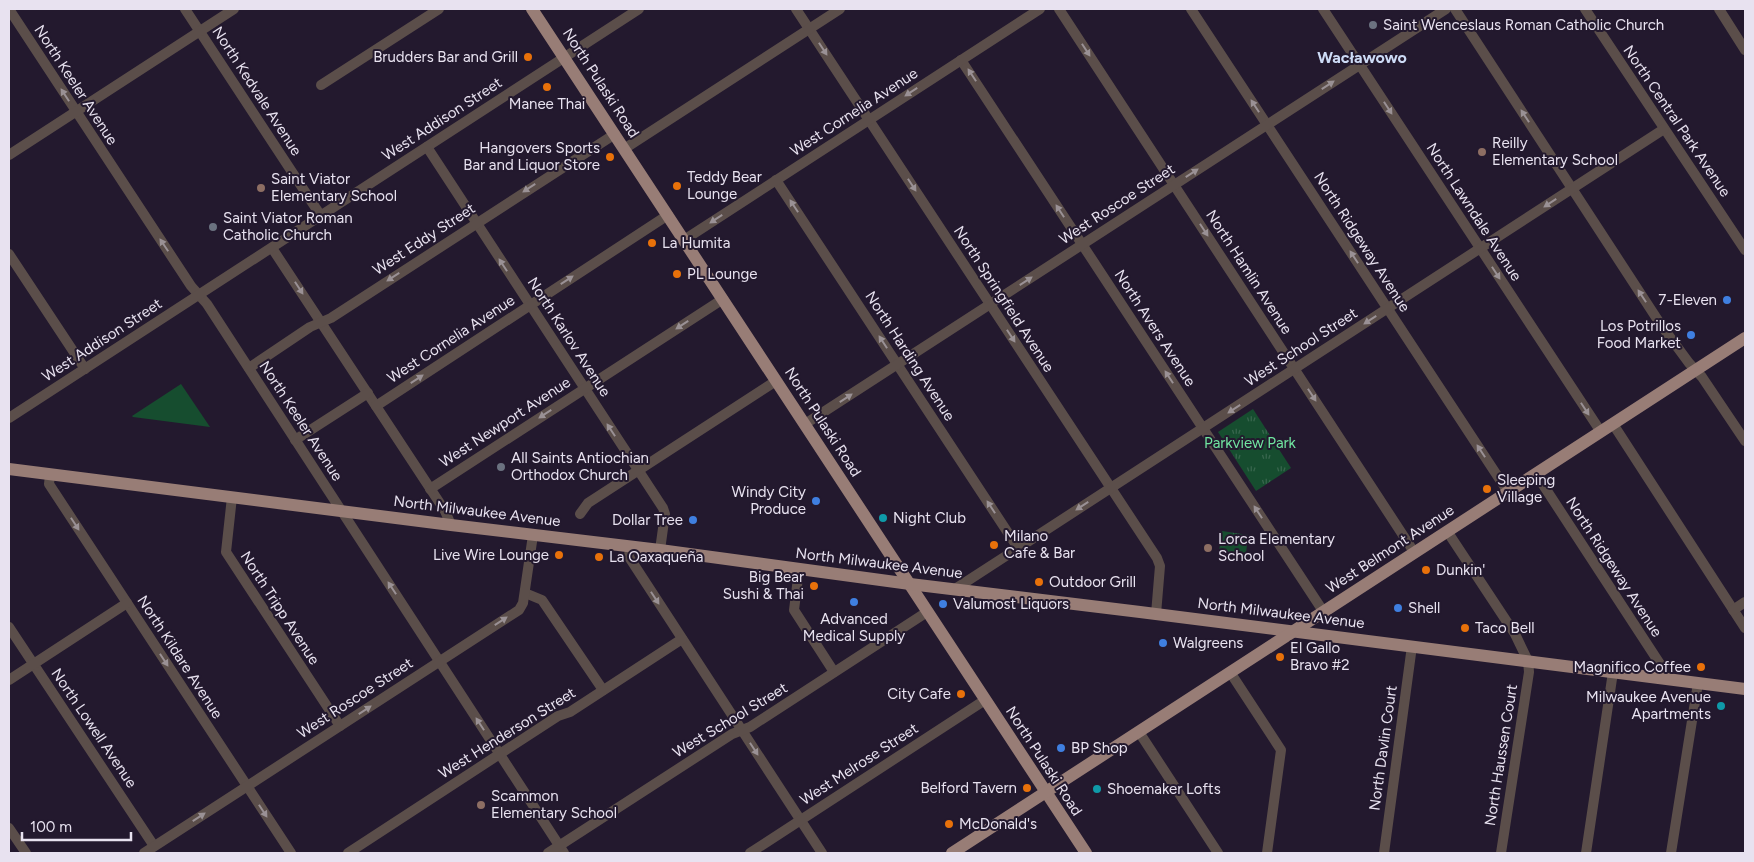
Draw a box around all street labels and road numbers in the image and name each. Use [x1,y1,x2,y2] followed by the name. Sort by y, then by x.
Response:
[30,22,122,148] street label: North Keeler Avenue
[209,23,305,159] street label: North Kedvale Avenue
[559,25,643,141] street label: North Pulaski Road
[1620,42,1734,200] street label: North Central Park Avenue
[787,64,921,160] street label: West Cornelia Avenue
[379,73,506,164] street label: West Addison Street
[1423,140,1525,284] street label: North Lawndale Avenue
[1056,160,1178,248] street label: West Roscoe Street
[1310,169,1414,315] street label: North Ridgeway Avenue
[369,199,479,279] street label: West Eddy Street
[1202,207,1296,337] street label: North Hamlin Avenue
[950,223,1058,375] street label: North Springfield Avenue
[1111,266,1199,390] street label: North Avers Avenue
[524,274,614,400] street label: North Karlov Avenue
[861,288,959,424] street label: North Harding Avenue
[384,291,518,387] street label: West Cornelia Avenue
[39,294,166,385] street label: West Addison Street
[1241,304,1361,390] street label: West School Street
[255,358,347,484] street label: North Keeler Avenue
[781,364,865,480] street label: North Pulaski Road
[436,373,574,471] street label: West Newport Avenue
[392,492,562,530] street label: North Milwaukee Avenue
[1562,494,1666,640] street label: North Ridgeway Avenue
[1323,501,1457,597] street label: West Belmont Avenue
[794,544,964,582] street label: North Milwaukee Avenue
[237,548,323,668] street label: North Tripp Avenue
[133,592,227,722] street label: North Kildare Avenue
[1196,594,1366,632] street label: North Milwaukee Avenue
[294,654,416,742] street label: West Roscoe Street
[47,665,141,791] street label: North Lowell Avenue
[669,679,791,761] street label: West School Street
[435,683,579,782] street label: West Henderson Street
[1481,683,1521,827] street label: North Haussen Court
[1365,684,1401,812] street label: North Davlin Court
[1002,703,1086,819] street label: North Pulaski Road
[797,719,922,809] street label: West Melrose Street

